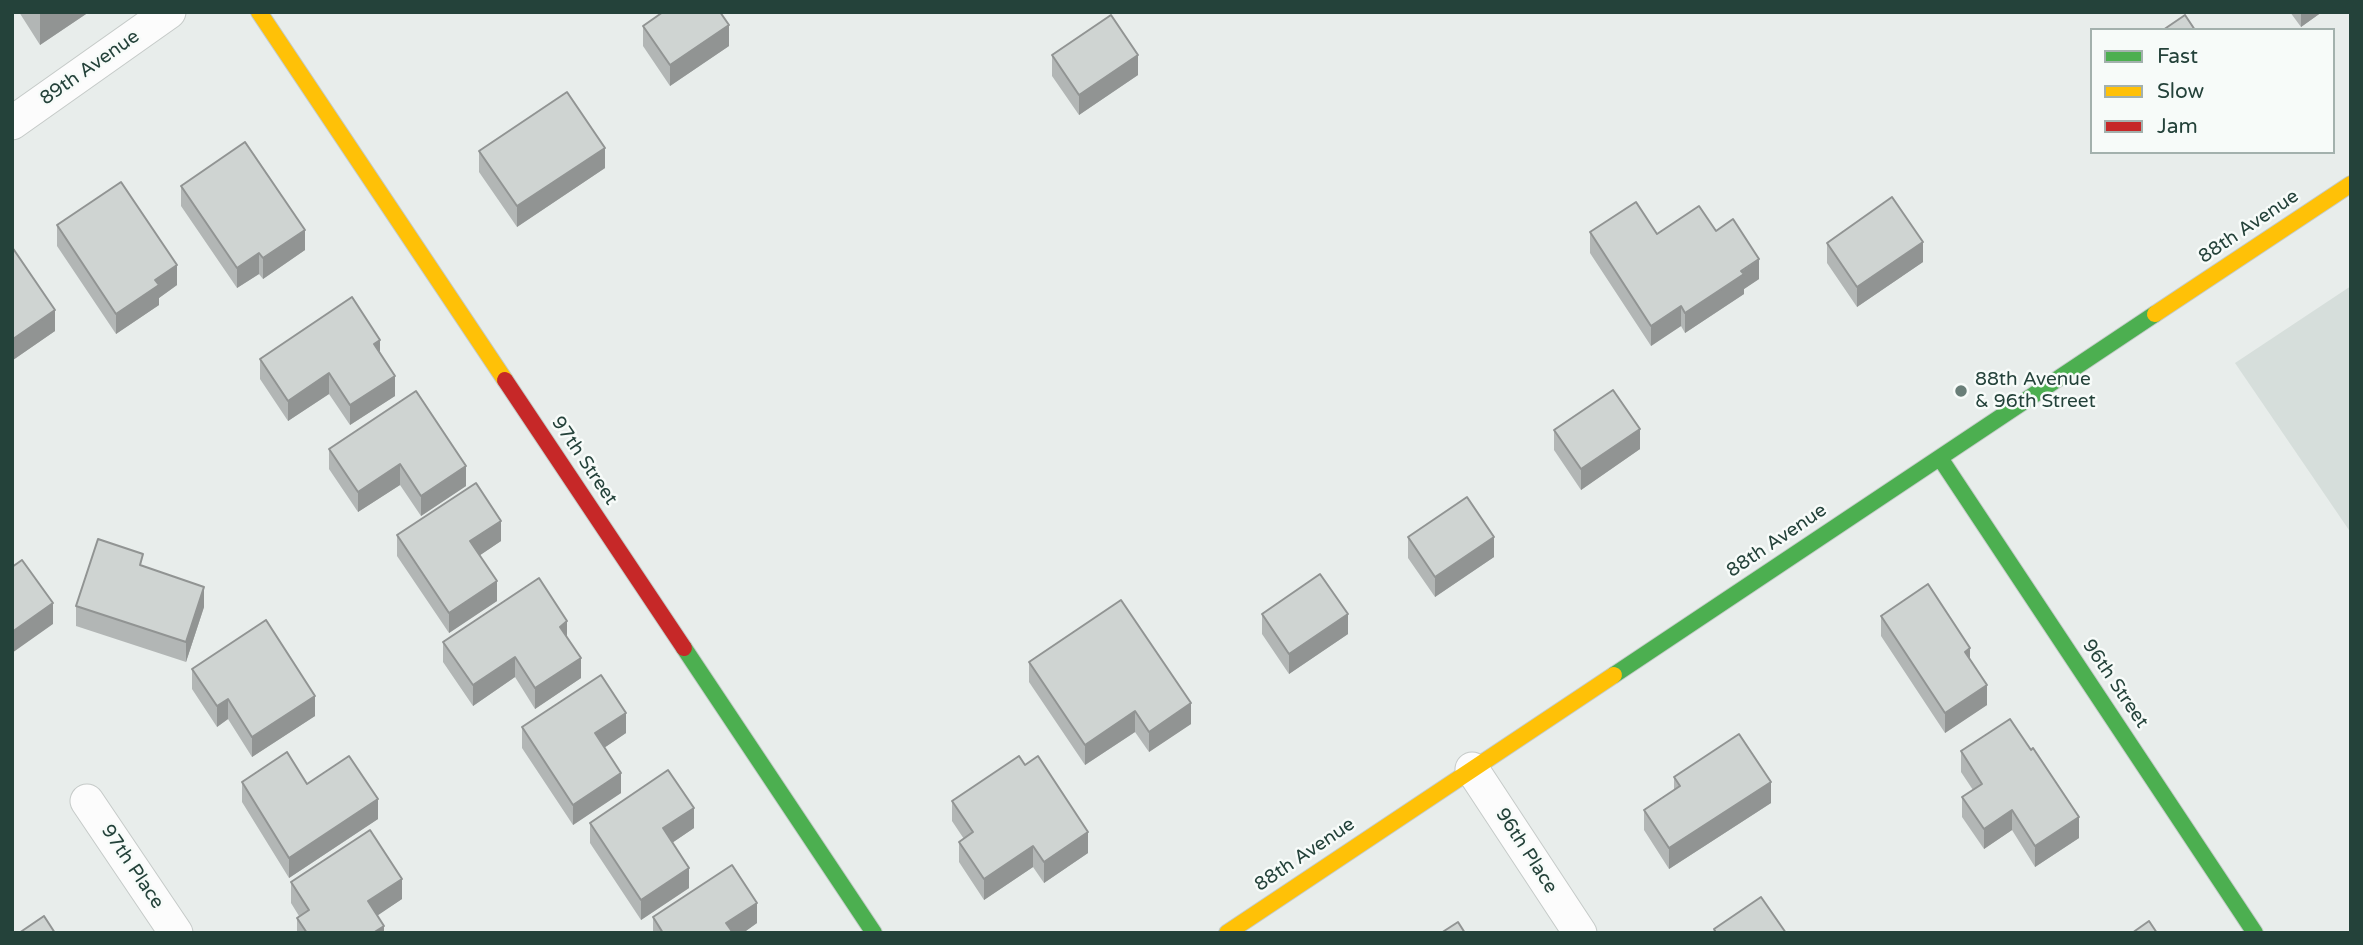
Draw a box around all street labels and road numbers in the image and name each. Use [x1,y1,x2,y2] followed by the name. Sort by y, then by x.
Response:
[36,25,144,111] street label: 89th Avenue
[2195,185,2303,269] street label: 88th Avenue
[546,412,622,510] street label: 97th Street
[1723,499,1831,583] street label: 88th Avenue
[2077,635,2153,733] street label: 96th Street
[1490,804,1562,898] street label: 96th Place
[1251,813,1359,897] street label: 88th Avenue
[96,821,168,913] street label: 97th Place

